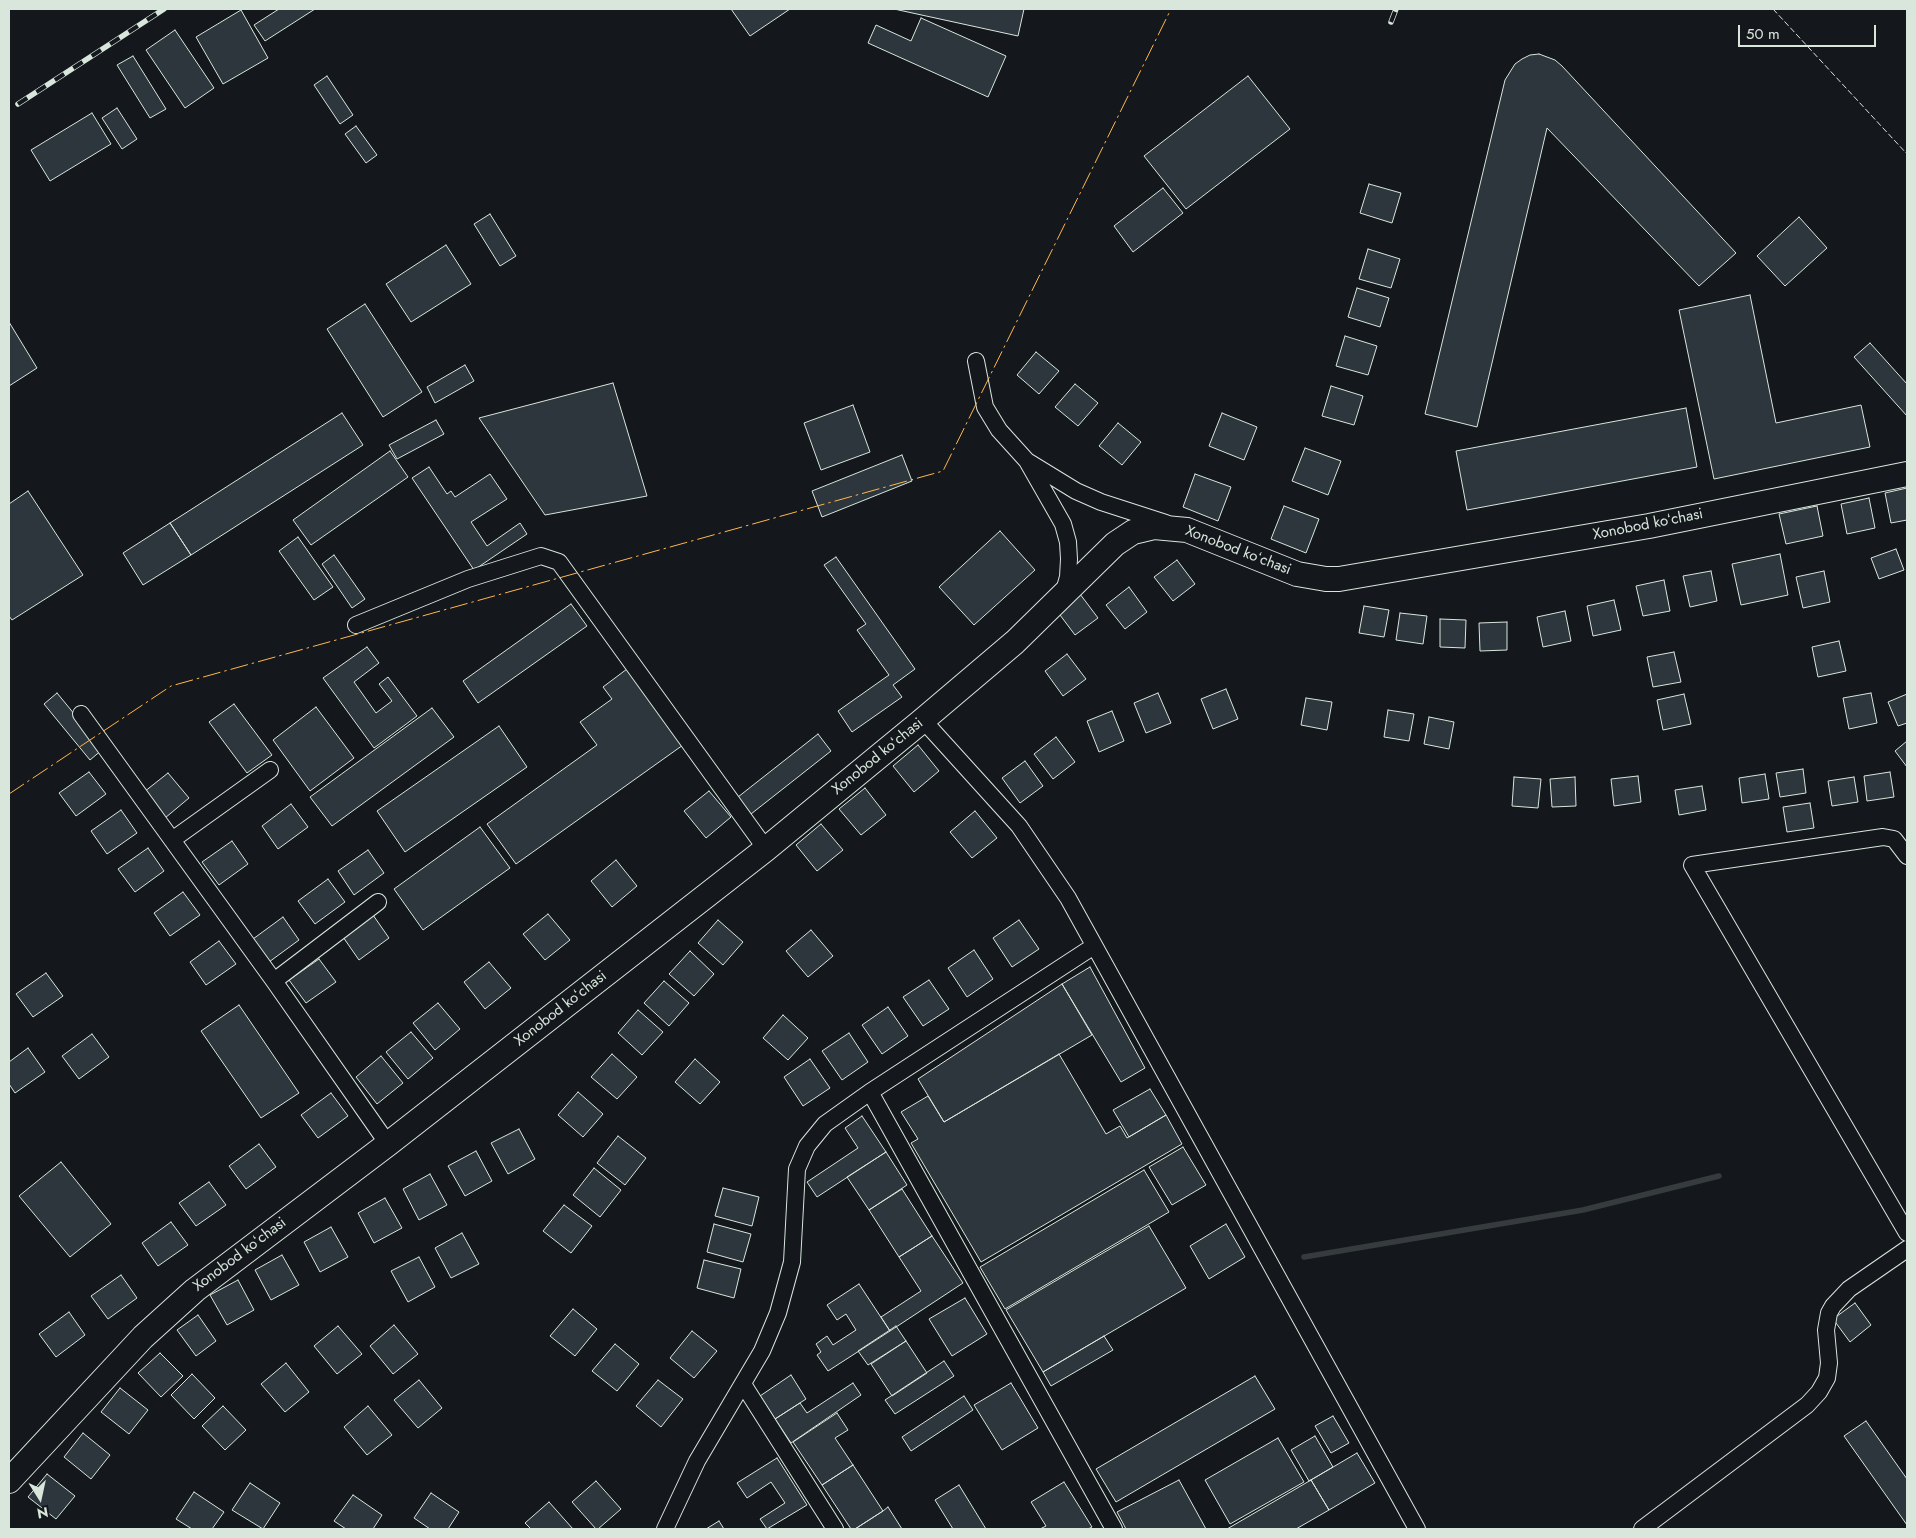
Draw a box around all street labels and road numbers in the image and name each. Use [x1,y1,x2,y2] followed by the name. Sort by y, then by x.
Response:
[1591,505,1705,545] street label: Xonobod koʻchasi
[1182,523,1294,579] street label: Xonobod koʻchasi
[829,715,927,799] street label: Xonobod koʻchasi
[511,967,611,1051] street label: Xonobod koʻchasi
[190,1214,290,1296] street label: Xonobod koʻchasi

